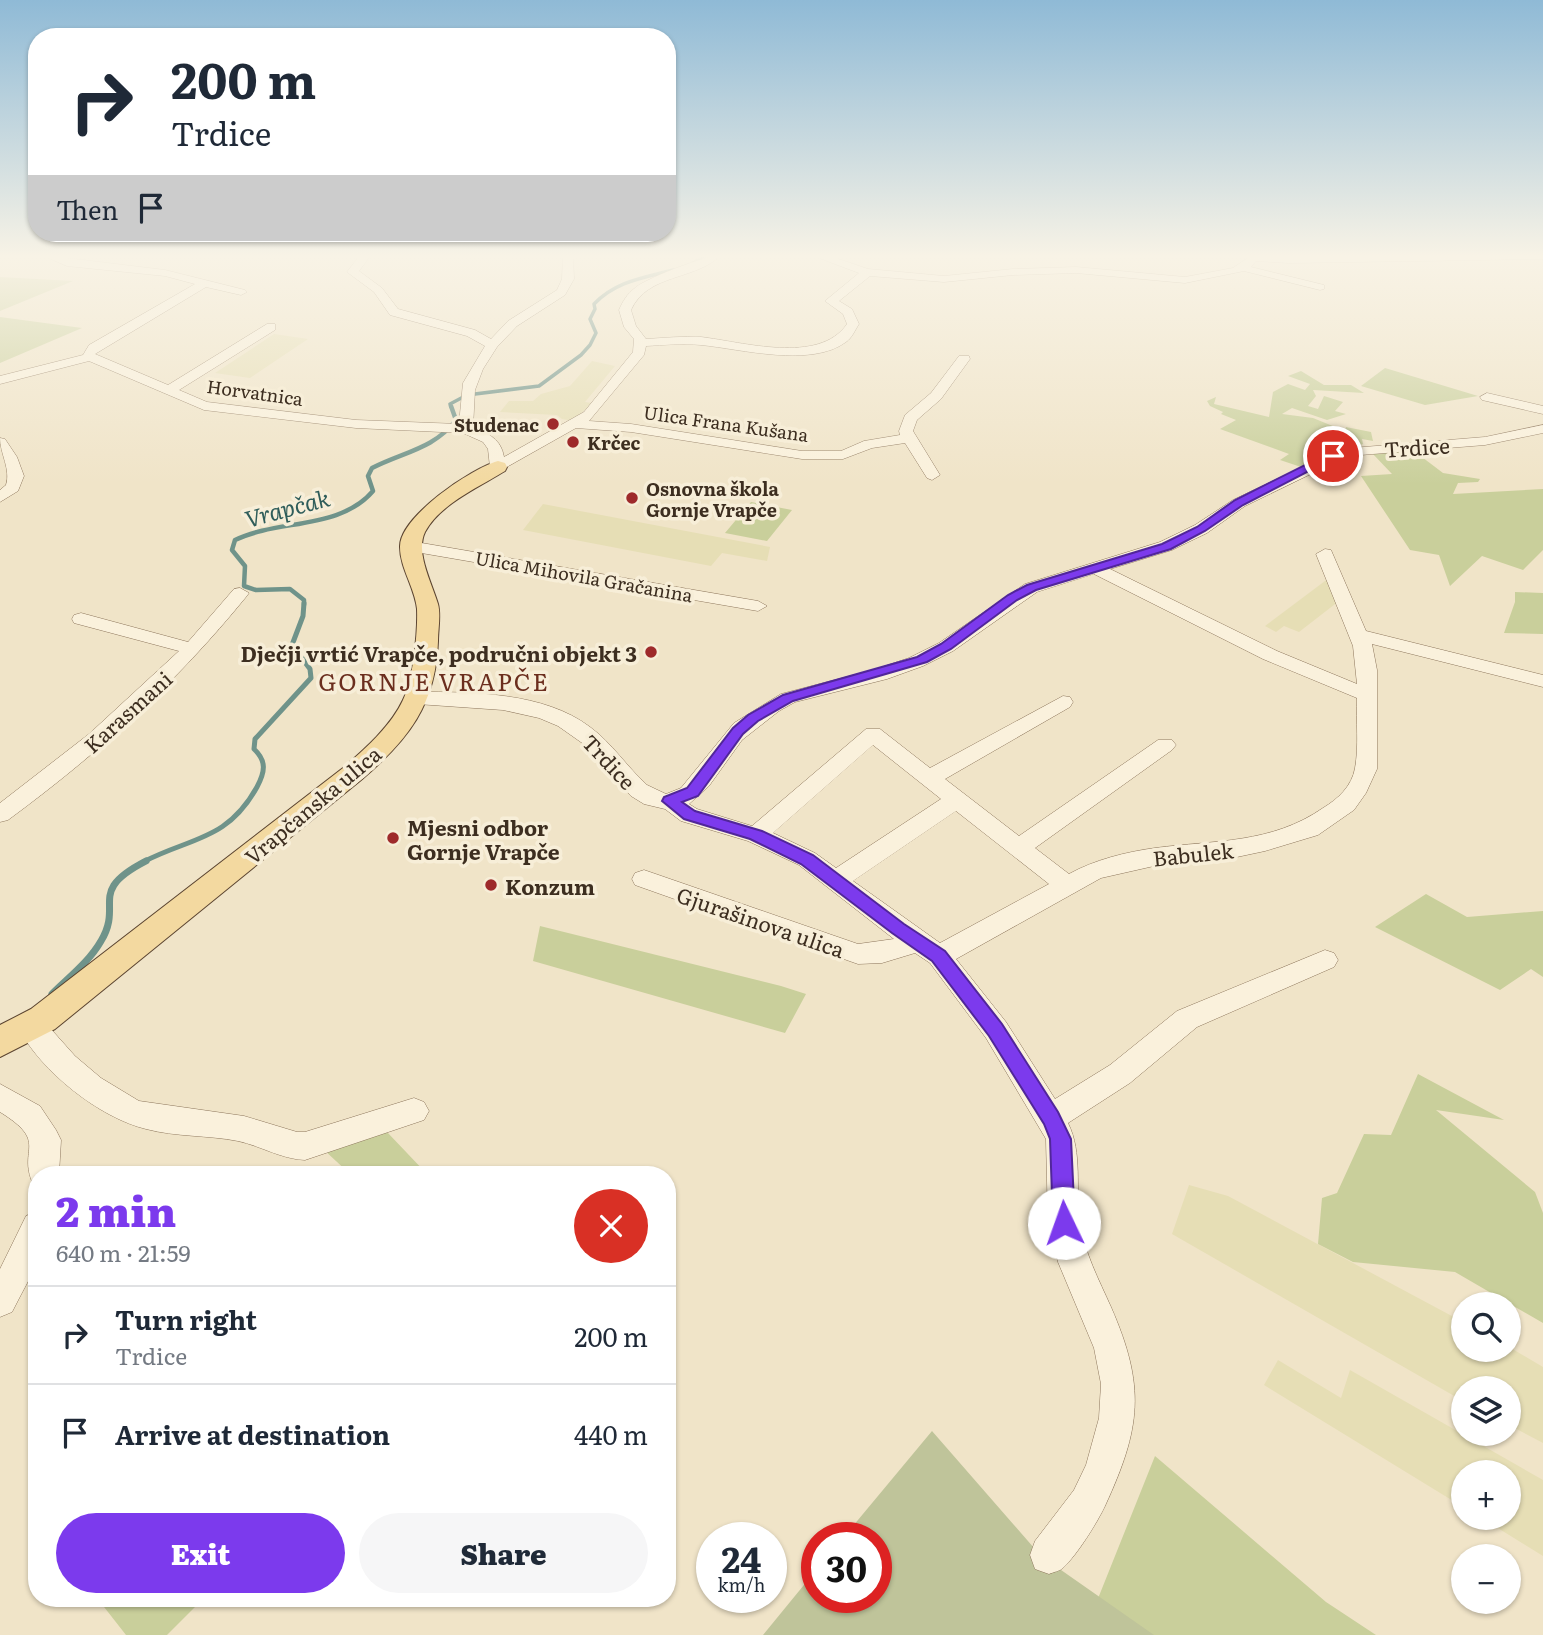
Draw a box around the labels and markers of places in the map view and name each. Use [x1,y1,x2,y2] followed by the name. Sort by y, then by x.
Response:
[454,411,539,438] place label: Studenac
[545,416,561,432] marker: Studenac
[1303,426,1363,486] pin
[587,429,641,456] place label: Krčec
[565,434,581,450] marker: Krčec
[646,475,779,523] place label: Osnovna škola Gornje Vrapče
[624,490,640,506] marker: Osnovna škola Gornje Vrapče
[240,637,637,668] place label: Dječji vrtić Vrapče, područni objekt 3
[643,644,659,660] marker: Dječji vrtić Vrapče, područni objekt 3
[407,811,560,866] place label: Mjesni odbor Gornje Vrapče
[385,830,401,846] marker: Mjesni odbor Gornje Vrapče
[505,870,595,901] place label: Konzum
[483,877,499,893] marker: Konzum

